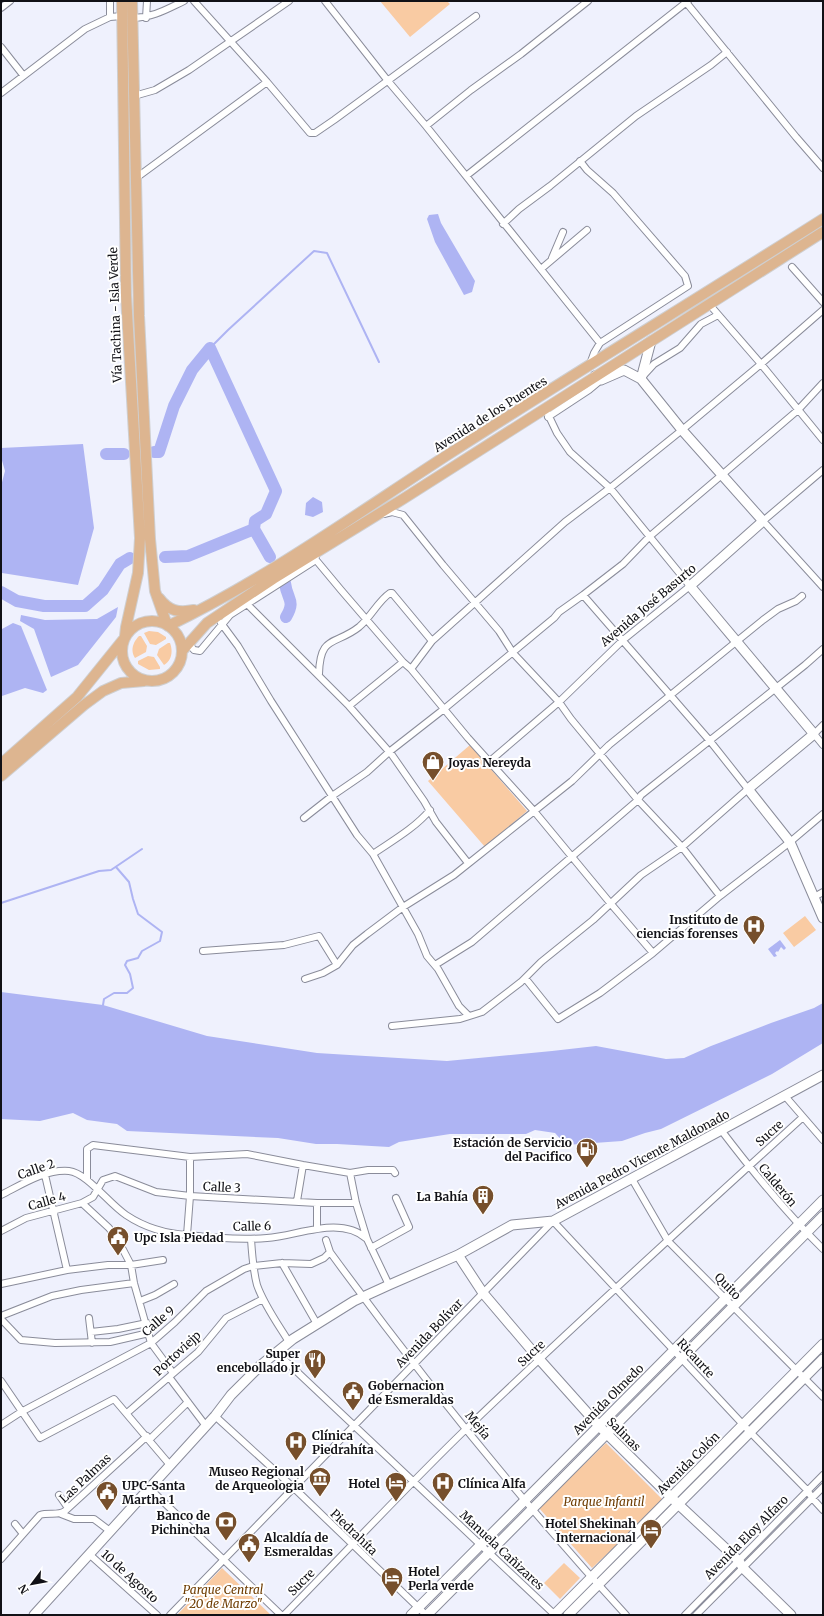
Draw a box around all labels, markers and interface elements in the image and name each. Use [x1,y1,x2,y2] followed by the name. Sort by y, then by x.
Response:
[105,247,125,384] street label: Vía Tachina - Isla Verde
[430,373,550,456] street label: Avenida de los Puentes
[596,561,699,650] street label: Avenida José Basurto
[420,749,446,782] shop icon: Joyas Nereyda
[447,755,531,770] place label: Joyas Nereyda
[637,912,739,941] place label: Instituto de ciencias forenses
[741,913,767,946] hospital icon: Instituto de ciencias forenses
[551,1106,732,1212] street label: Avenida Pedro Vicente Maldonado
[752,1117,786,1149] street label: Sucre
[453,1135,572,1164] place label: Estación de Servicio del Pacifico
[574,1136,600,1169] fuel station icon: Estación de Servicio del Pacifico
[16,1156,56,1182] street label: Calle 2
[756,1160,800,1210] street label: Calderón
[203,1179,241,1195] street label: Calle 3
[470,1183,496,1216] building icon: La Bahía
[26,1188,68,1213] street label: Calle 4
[416,1189,468,1204] place label: La Bahía
[233,1218,271,1234] street label: Calle 6
[105,1224,131,1257] public building icon: Upc Isla Piedad
[134,1230,224,1245] place label: Upc Isla Piedad
[712,1269,744,1303] street label: Quito
[392,1295,466,1371] street label: Avenida Bolívar
[139,1303,177,1339] street label: Calle 9
[150,1327,204,1379] street label: Portoviejp
[674,1335,718,1381] street label: Ricaurte
[514,1337,548,1369] street label: Sucre
[217,1346,300,1375] place label: Super encebollado jr
[302,1347,328,1380] restaurant icon: Super encebollado jr
[569,1360,647,1438] street label: Avenida Olmedo
[368,1378,454,1407] place label: Gobernacion de Esmeraldas
[340,1379,366,1412] public building icon: Gobernacion de Esmeraldas
[462,1408,494,1443] street label: Mejía
[604,1414,644,1454] street label: Salinas
[312,1428,374,1457] place label: Clínica Piedrahíta
[283,1429,309,1462] hospital icon: Clínica Piedrahíta
[653,1429,722,1498] street label: Avenida Colón
[56,1450,114,1506] street label: Las Palmas
[209,1464,304,1493] place label: Museo Regional de Arqueologia
[307,1465,333,1498] museum icon: Museo Regional de Arqueologia
[383,1470,409,1503] hotel icon: Hotel
[430,1470,456,1503] hospital icon: Clínica Alfa
[348,1476,380,1491] place label: Hotel
[458,1476,526,1491] place label: Clínica Alfa
[122,1478,186,1507] place label: UPC-Santa Martha 1
[94,1479,120,1512] public building icon: UPC-Santa Martha 1
[700,1492,791,1583] street label: Avenida Eloy Alfaro
[563,1494,645,1509] park label: Parque Infantil
[327,1506,381,1559] street label: Piedrahíta
[457,1507,547,1593] street label: Manuela Cañizares
[151,1508,210,1537] place label: Banco de Pichincha
[213,1509,239,1542] bank icon: Banco de Pichincha
[545,1516,636,1545] place label: Hotel Shekinah Internacional
[638,1517,664,1550] hotel icon: Hotel Shekinah Internacional
[263,1530,333,1559] place label: Alcaldía de Esmeraldas
[236,1531,262,1564] public building icon: Alcaldía de Esmeraldas
[98,1546,162,1606] street label: 10 de Agosto
[12,1564,52,1604] north arrow
[408,1564,474,1593] place label: Hotel Perla verde
[284,1565,318,1599] street label: Sucre
[379,1565,405,1598] hotel icon: Hotel Perla verde
[15,1582,32,1597] text: N
[183,1582,264,1611] park label: Parque Central "20 de Marzo"

